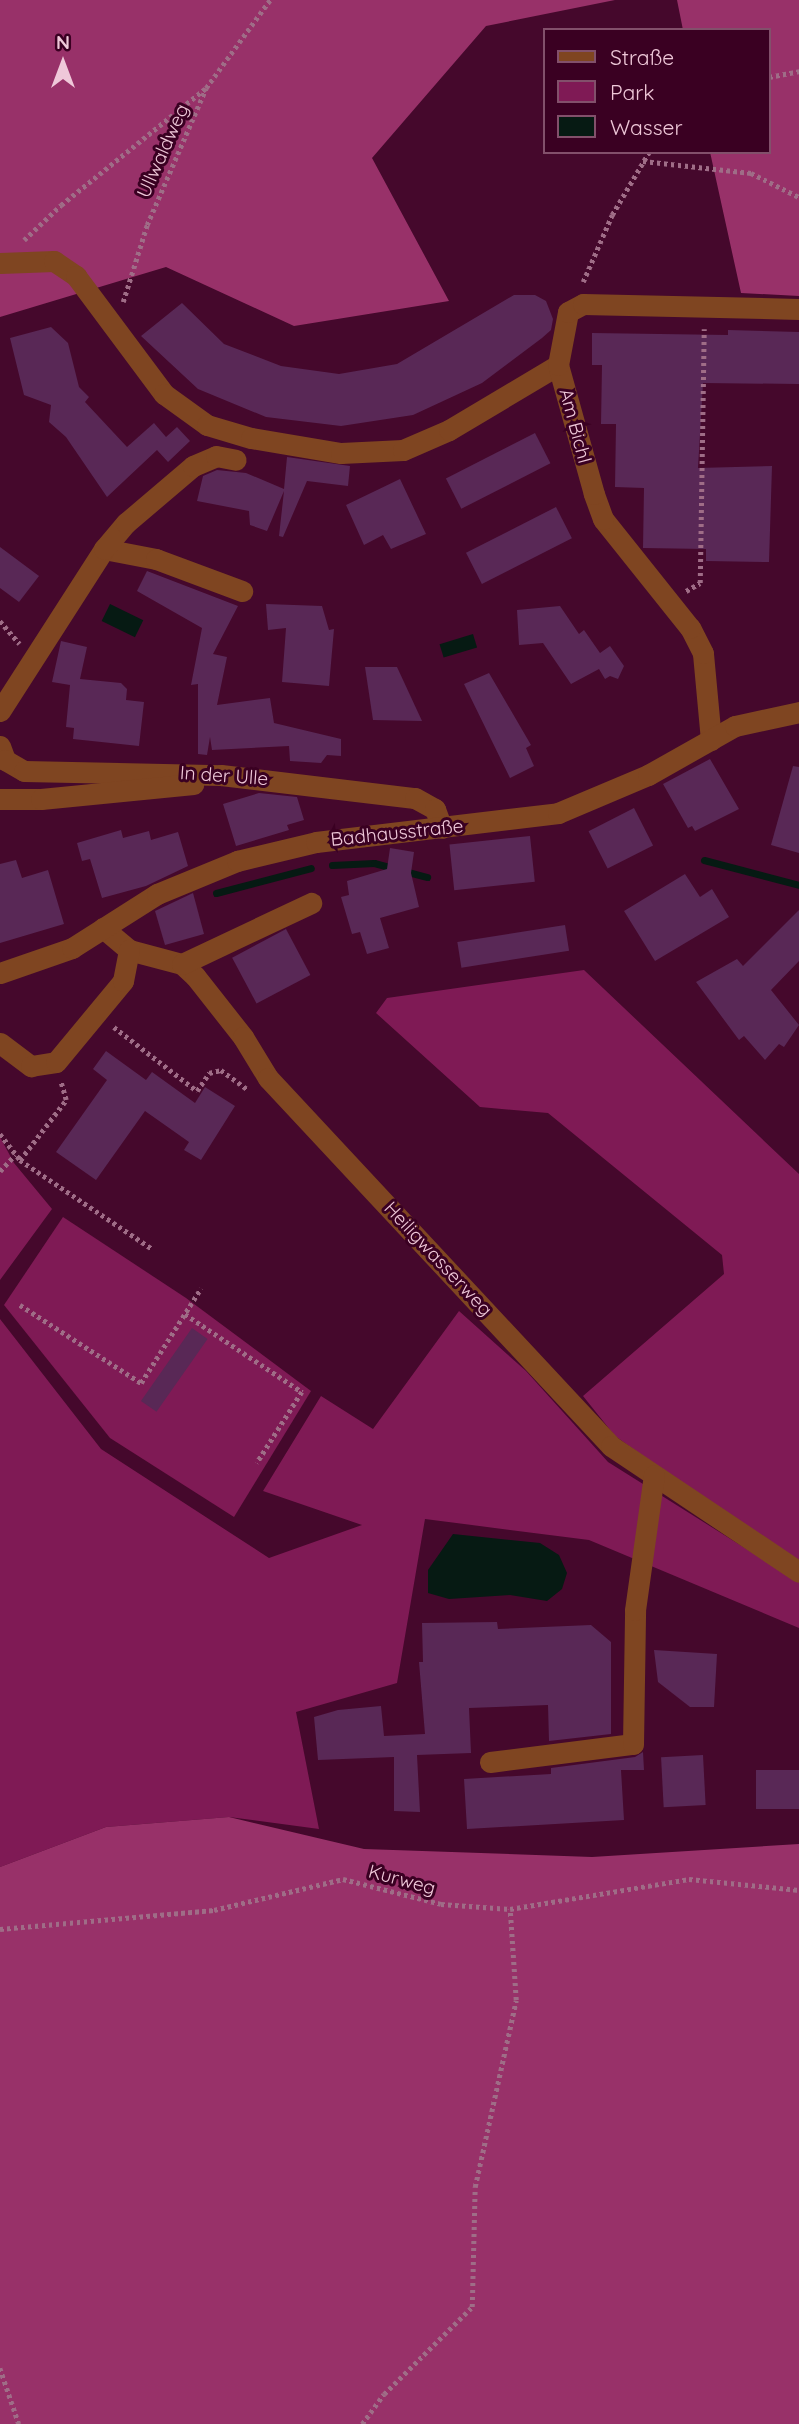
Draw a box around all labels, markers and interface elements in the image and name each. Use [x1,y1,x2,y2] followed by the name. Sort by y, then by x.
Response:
[28,28,98,98] north arrow
[544,28,771,154] legend
[56,30,70,54] text: N
[610,44,674,70] text: Straße
[610,79,654,105] text: Park
[132,101,194,201] street label: Ullwaldweg
[610,114,682,140] text: Wasser
[554,386,596,466] street label: Am Bichl
[179,762,269,790] street label: In der Ulle
[329,815,465,851] street label: Badhausstraße
[379,1197,497,1321] street label: Heiligwasserweg
[366,1860,438,1900] street label: Kurweg

